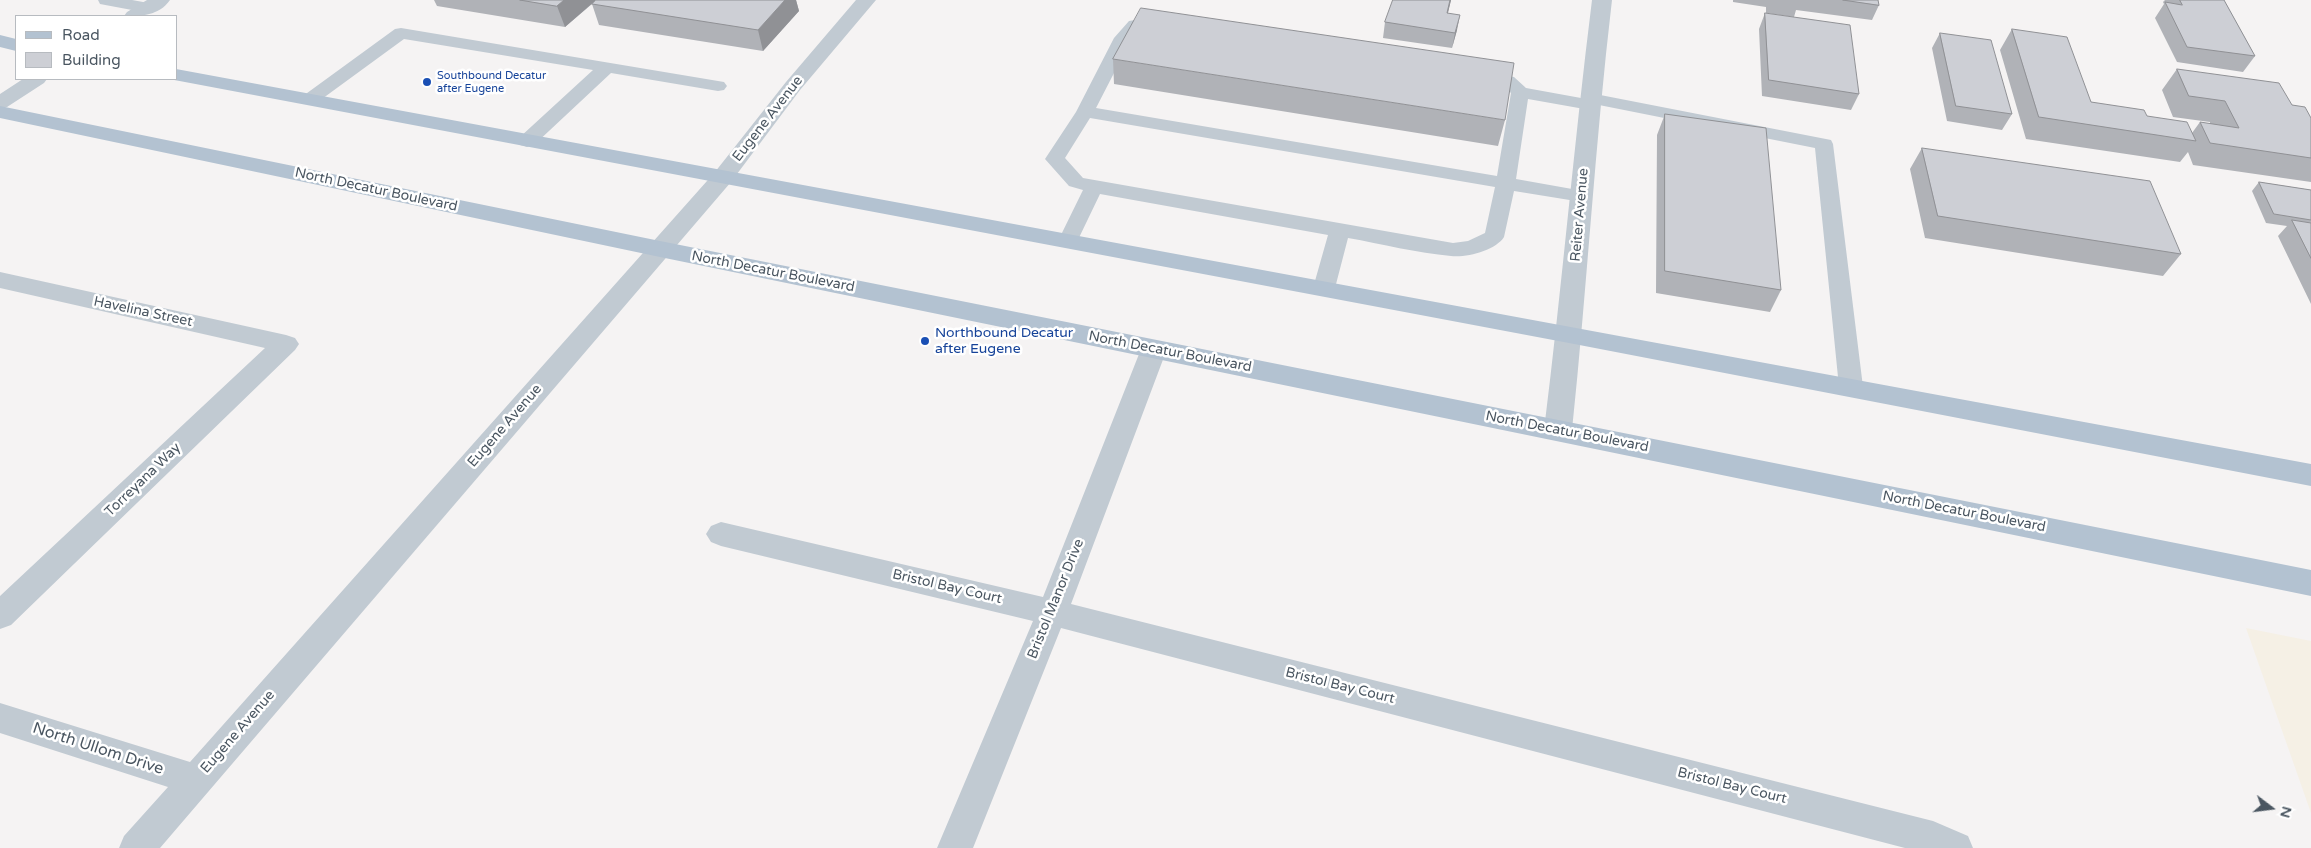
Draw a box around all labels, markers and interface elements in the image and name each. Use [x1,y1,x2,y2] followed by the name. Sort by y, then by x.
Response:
[15,15,178,80] legend
[62,26,100,44] text: Road
[62,51,121,69] text: Building
[437,69,546,95] place label: Southbound Decatur after Eugene
[729,73,807,165] street label: Eugene Avenue
[421,76,433,88] marker: Southbound Decatur after Eugene
[293,165,459,215] street label: North Decatur Boulevard
[1568,168,1592,262] street label: Reiter Avenue
[690,248,856,296] street label: North Decatur Boulevard
[92,293,194,331] street label: Havelina Street
[935,325,1073,358] place label: Northbound Decatur after Eugene
[1087,328,1253,376] street label: North Decatur Boulevard
[919,335,931,347] marker: Northbound Decatur after Eugene
[464,381,546,471] street label: Eugene Avenue
[1484,408,1650,456] street label: North Decatur Boulevard
[102,440,184,520] street label: Torreyana Way
[1881,488,2047,536] street label: North Decatur Boulevard
[1024,537,1088,661] street label: Bristol Manor Drive
[891,566,1003,608] street label: Bristol Bay Court
[1284,664,1396,708] street label: Bristol Bay Court
[197,687,279,777] street label: Eugene Avenue
[30,719,166,779] street label: North Ullom Drive
[1676,764,1788,808] street label: Bristol Bay Court
[2246,783,2296,833] north arrow
[2276,804,2296,820] text: N

